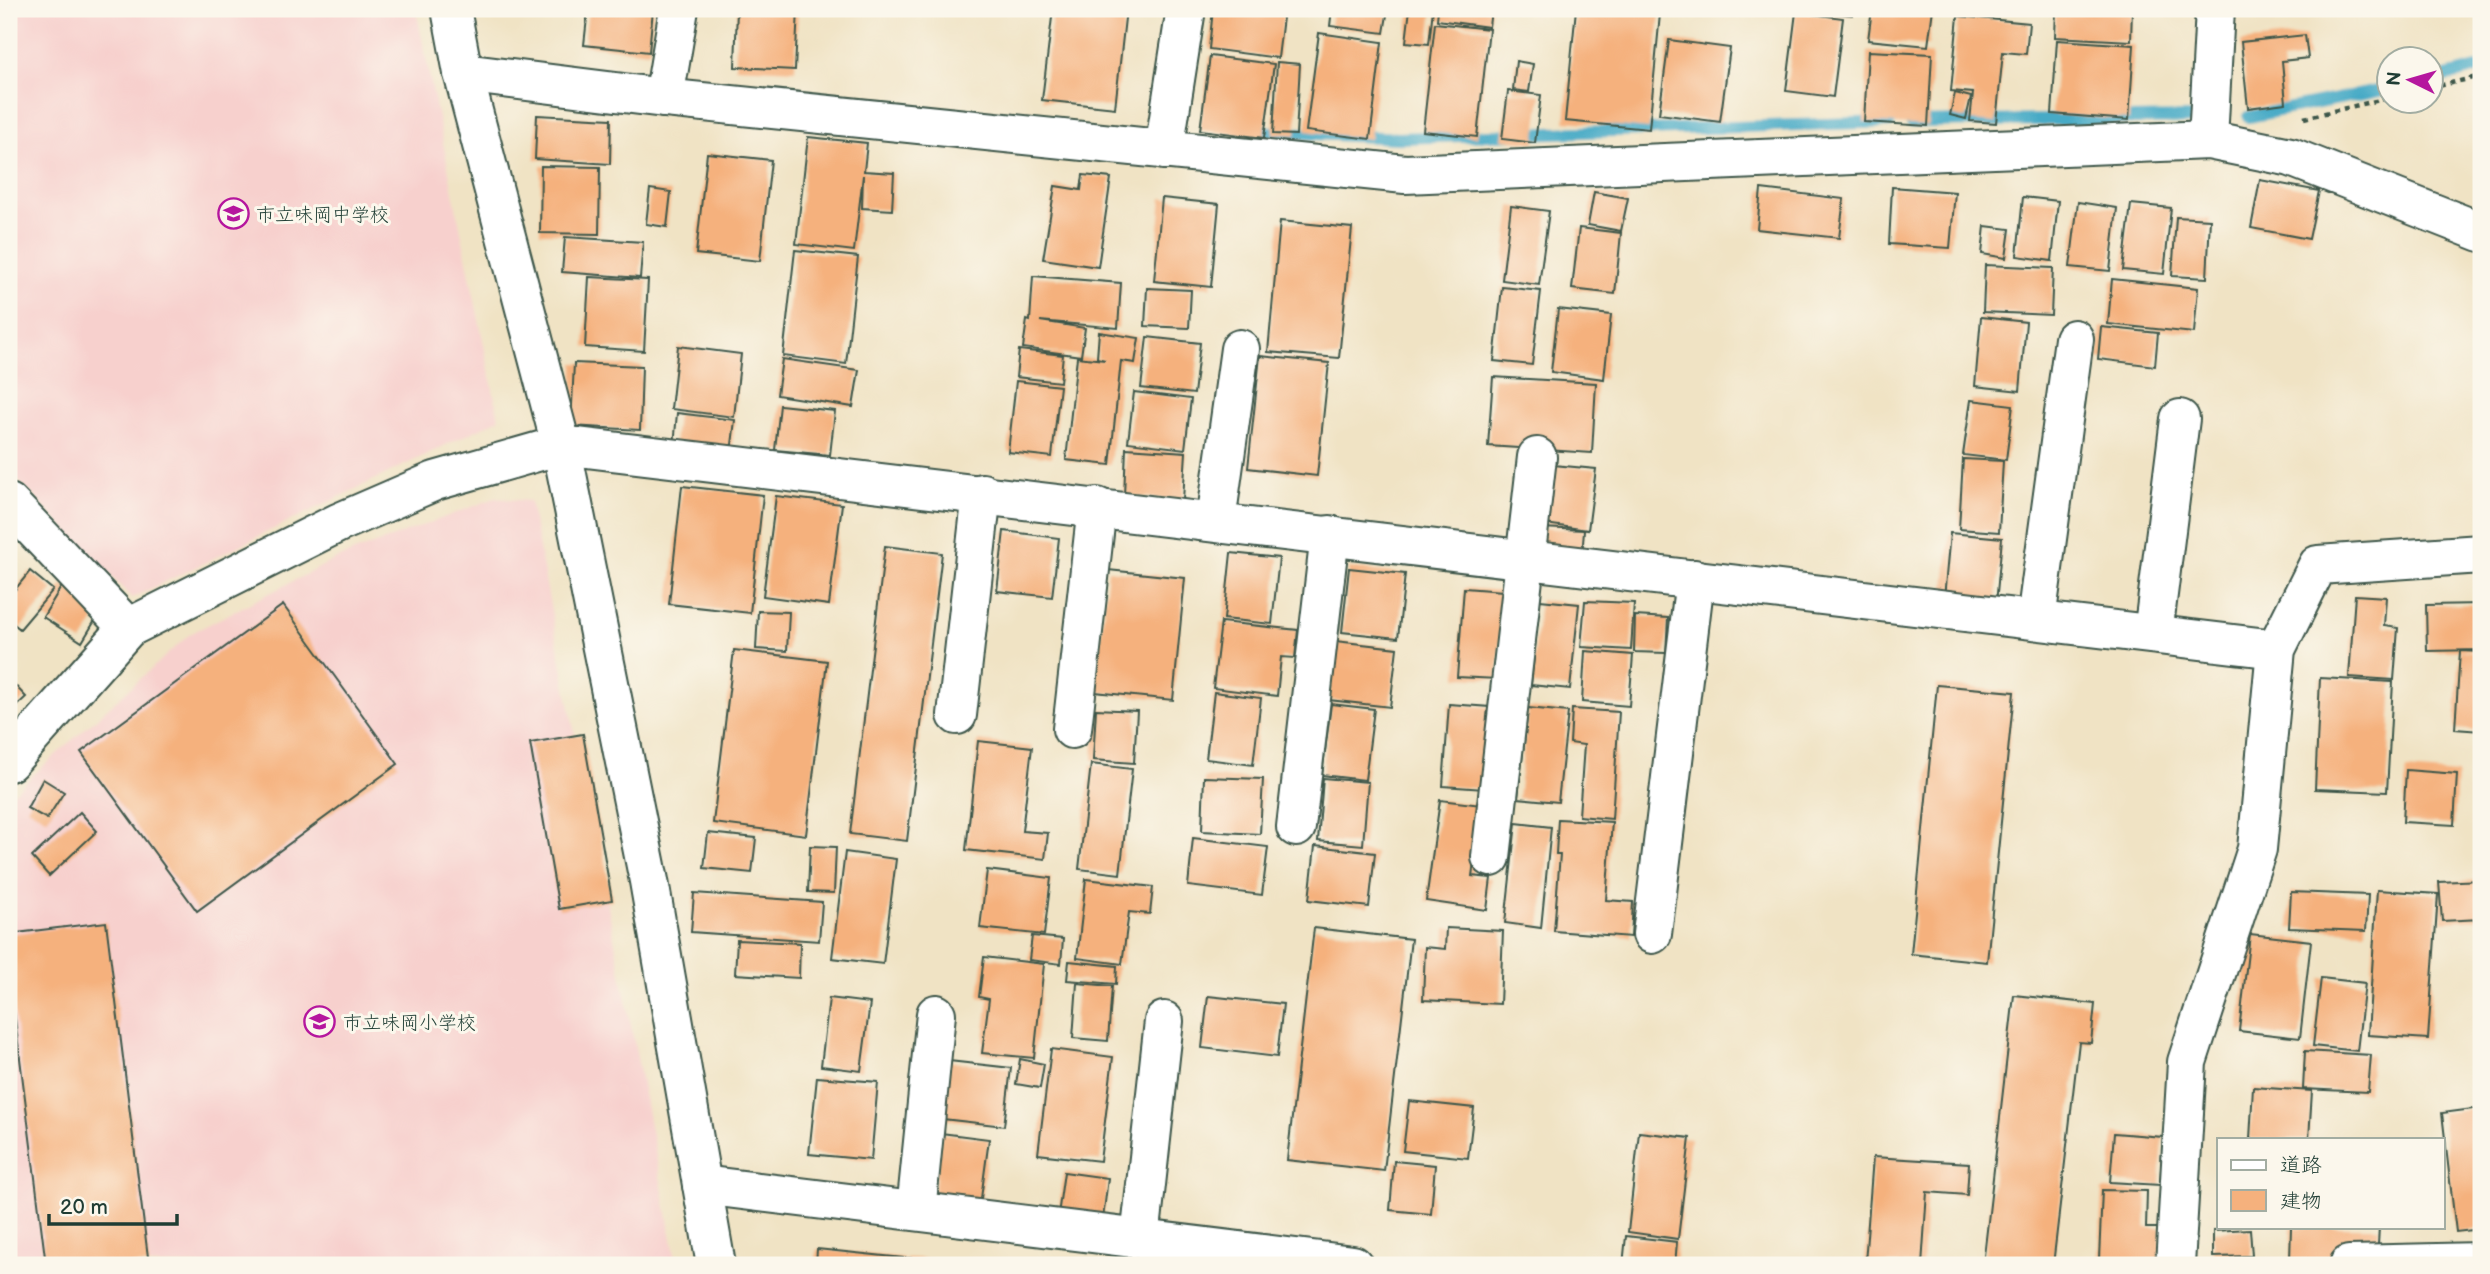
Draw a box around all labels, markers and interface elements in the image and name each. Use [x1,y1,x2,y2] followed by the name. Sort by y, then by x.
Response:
[2374,46,2444,116] north arrow
[2382,71,2407,87] text: N
[216,197,250,231] school or university icon: 市立味岡中学校
[256,204,389,227] place label: 市立味岡中学校
[303,1005,337,1039] school or university icon: 市立味岡小学校
[343,1012,476,1035] place label: 市立味岡小学校
[2217,1138,2444,1228] legend
[2280,1153,2322,1178] text: 道路
[49,1183,177,1227] scale bar
[2280,1189,2322,1214] text: 建物
[60,1195,108,1220] text: 20 m

